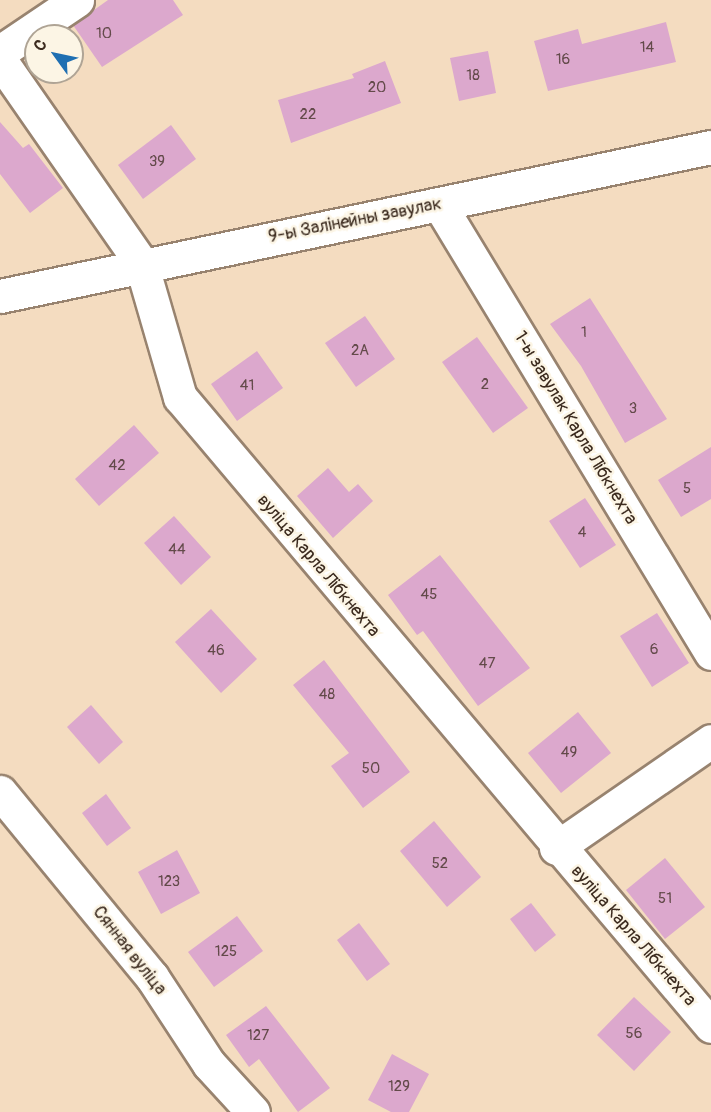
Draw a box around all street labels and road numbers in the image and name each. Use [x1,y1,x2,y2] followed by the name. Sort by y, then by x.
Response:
[267,194,443,248] street label: 9-ы Залінейны завулак
[509,327,641,529] street label: 1-ы завулак Карла Лібкнехта
[252,490,384,642] street label: вуліца Карла Лібкнехта
[566,861,700,1011] street label: вуліца Карла Лібкнехта
[88,902,170,1000] street label: Сянная вуліца

